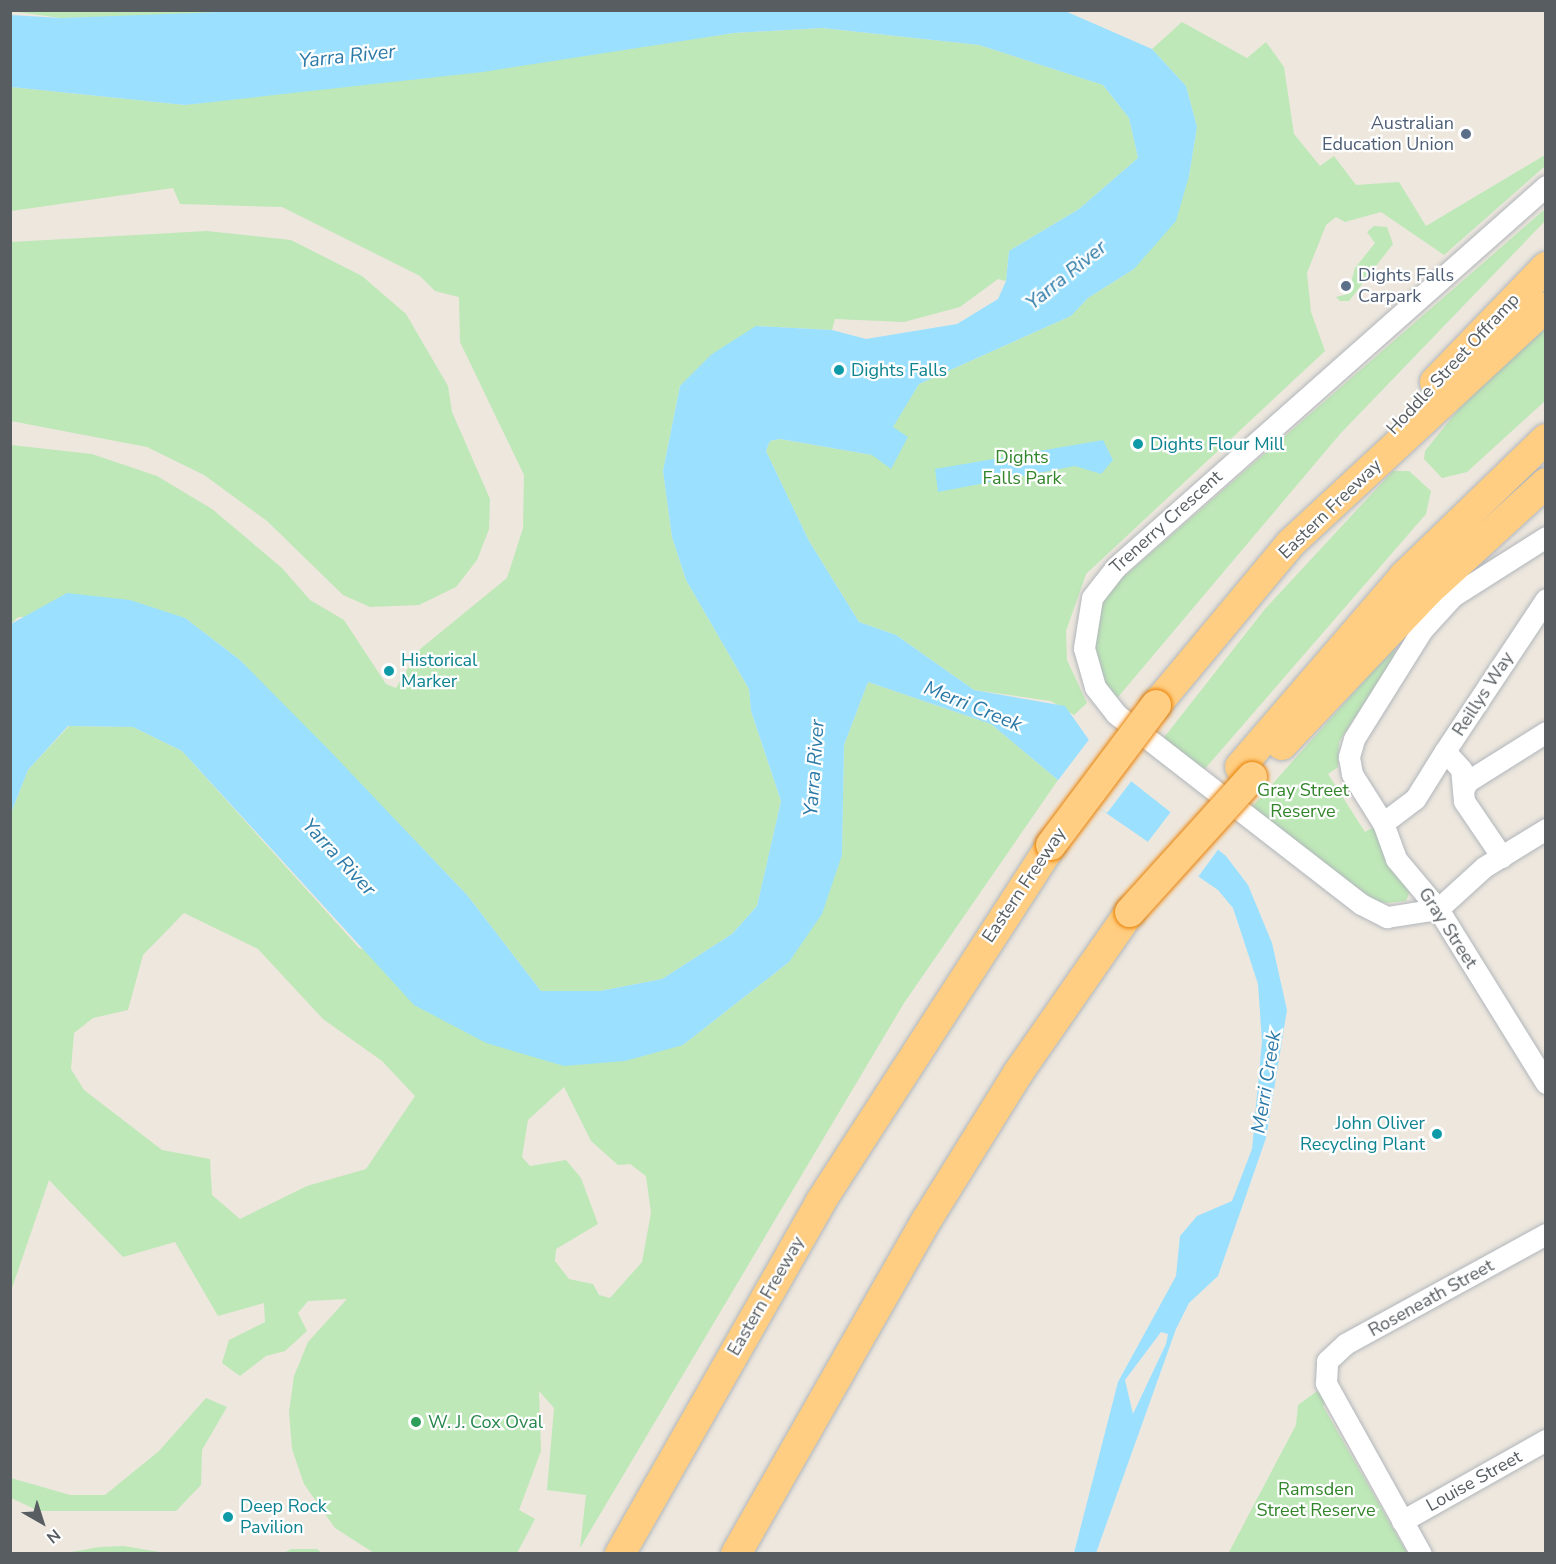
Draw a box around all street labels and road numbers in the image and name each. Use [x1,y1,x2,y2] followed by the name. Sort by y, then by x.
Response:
[1382,289,1524,439] street label: Hoddle Street Offramp
[1274,455,1386,563] street label: Eastern Freeway
[1105,466,1227,578] street label: Trenerry Crescent
[1448,648,1518,740] street label: Reillys Way
[978,823,1070,947] street label: Eastern Freeway
[1414,884,1482,972] street label: Gray Street
[723,1232,809,1360] street label: Eastern Freeway
[1365,1255,1497,1341] street label: Roseneath Street
[1422,1446,1526,1516] street label: Louise Street

